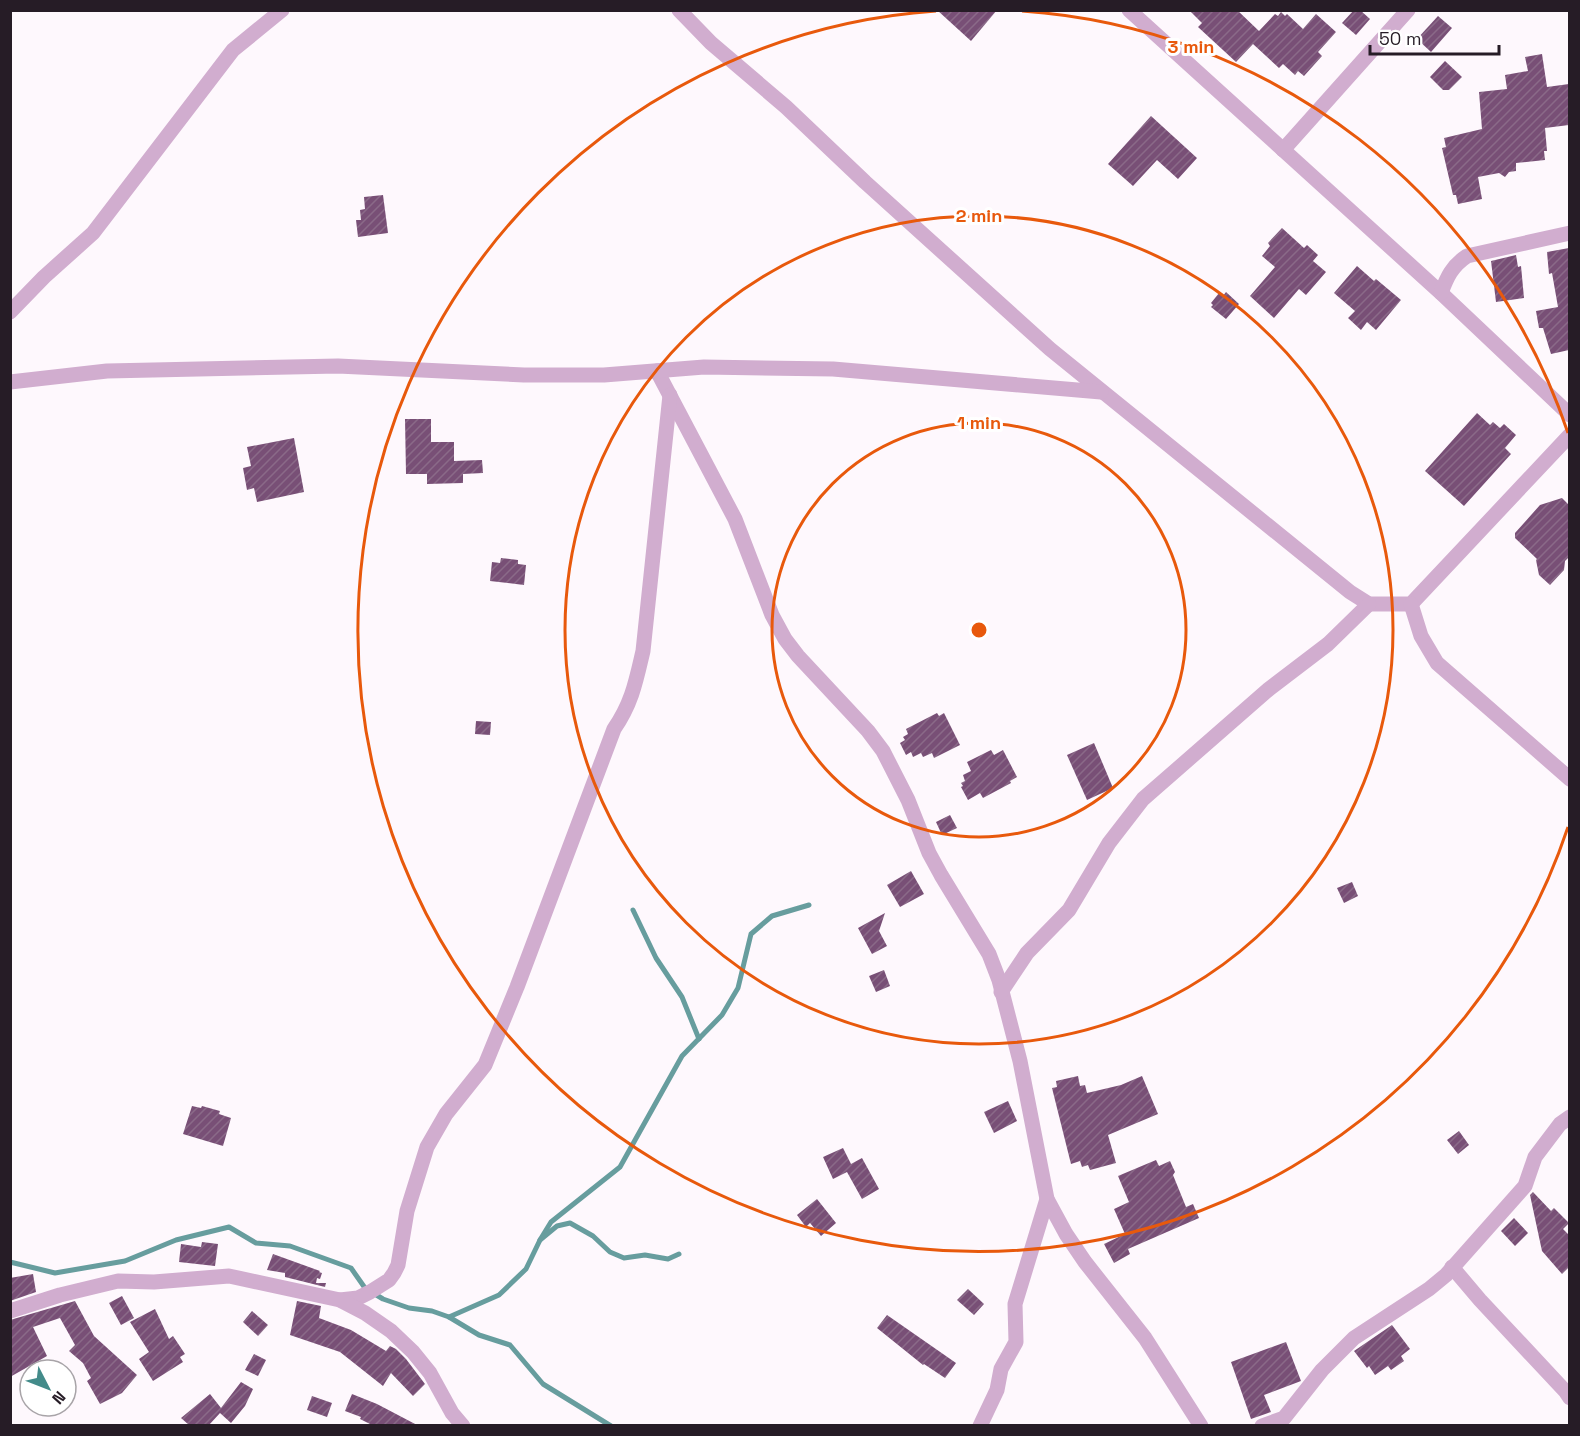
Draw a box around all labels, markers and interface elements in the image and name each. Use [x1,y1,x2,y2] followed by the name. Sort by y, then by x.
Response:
[1370,18,1499,56] scale bar
[1379,27,1421,50] text: 50 m
[1168,35,1214,58] text: 3 min
[956,204,1002,227] text: 2 min
[957,411,1001,434] text: 1 min
[969,620,989,640] centre of rings
[18,1358,78,1418] north arrow
[47,1387,70,1409] text: N

